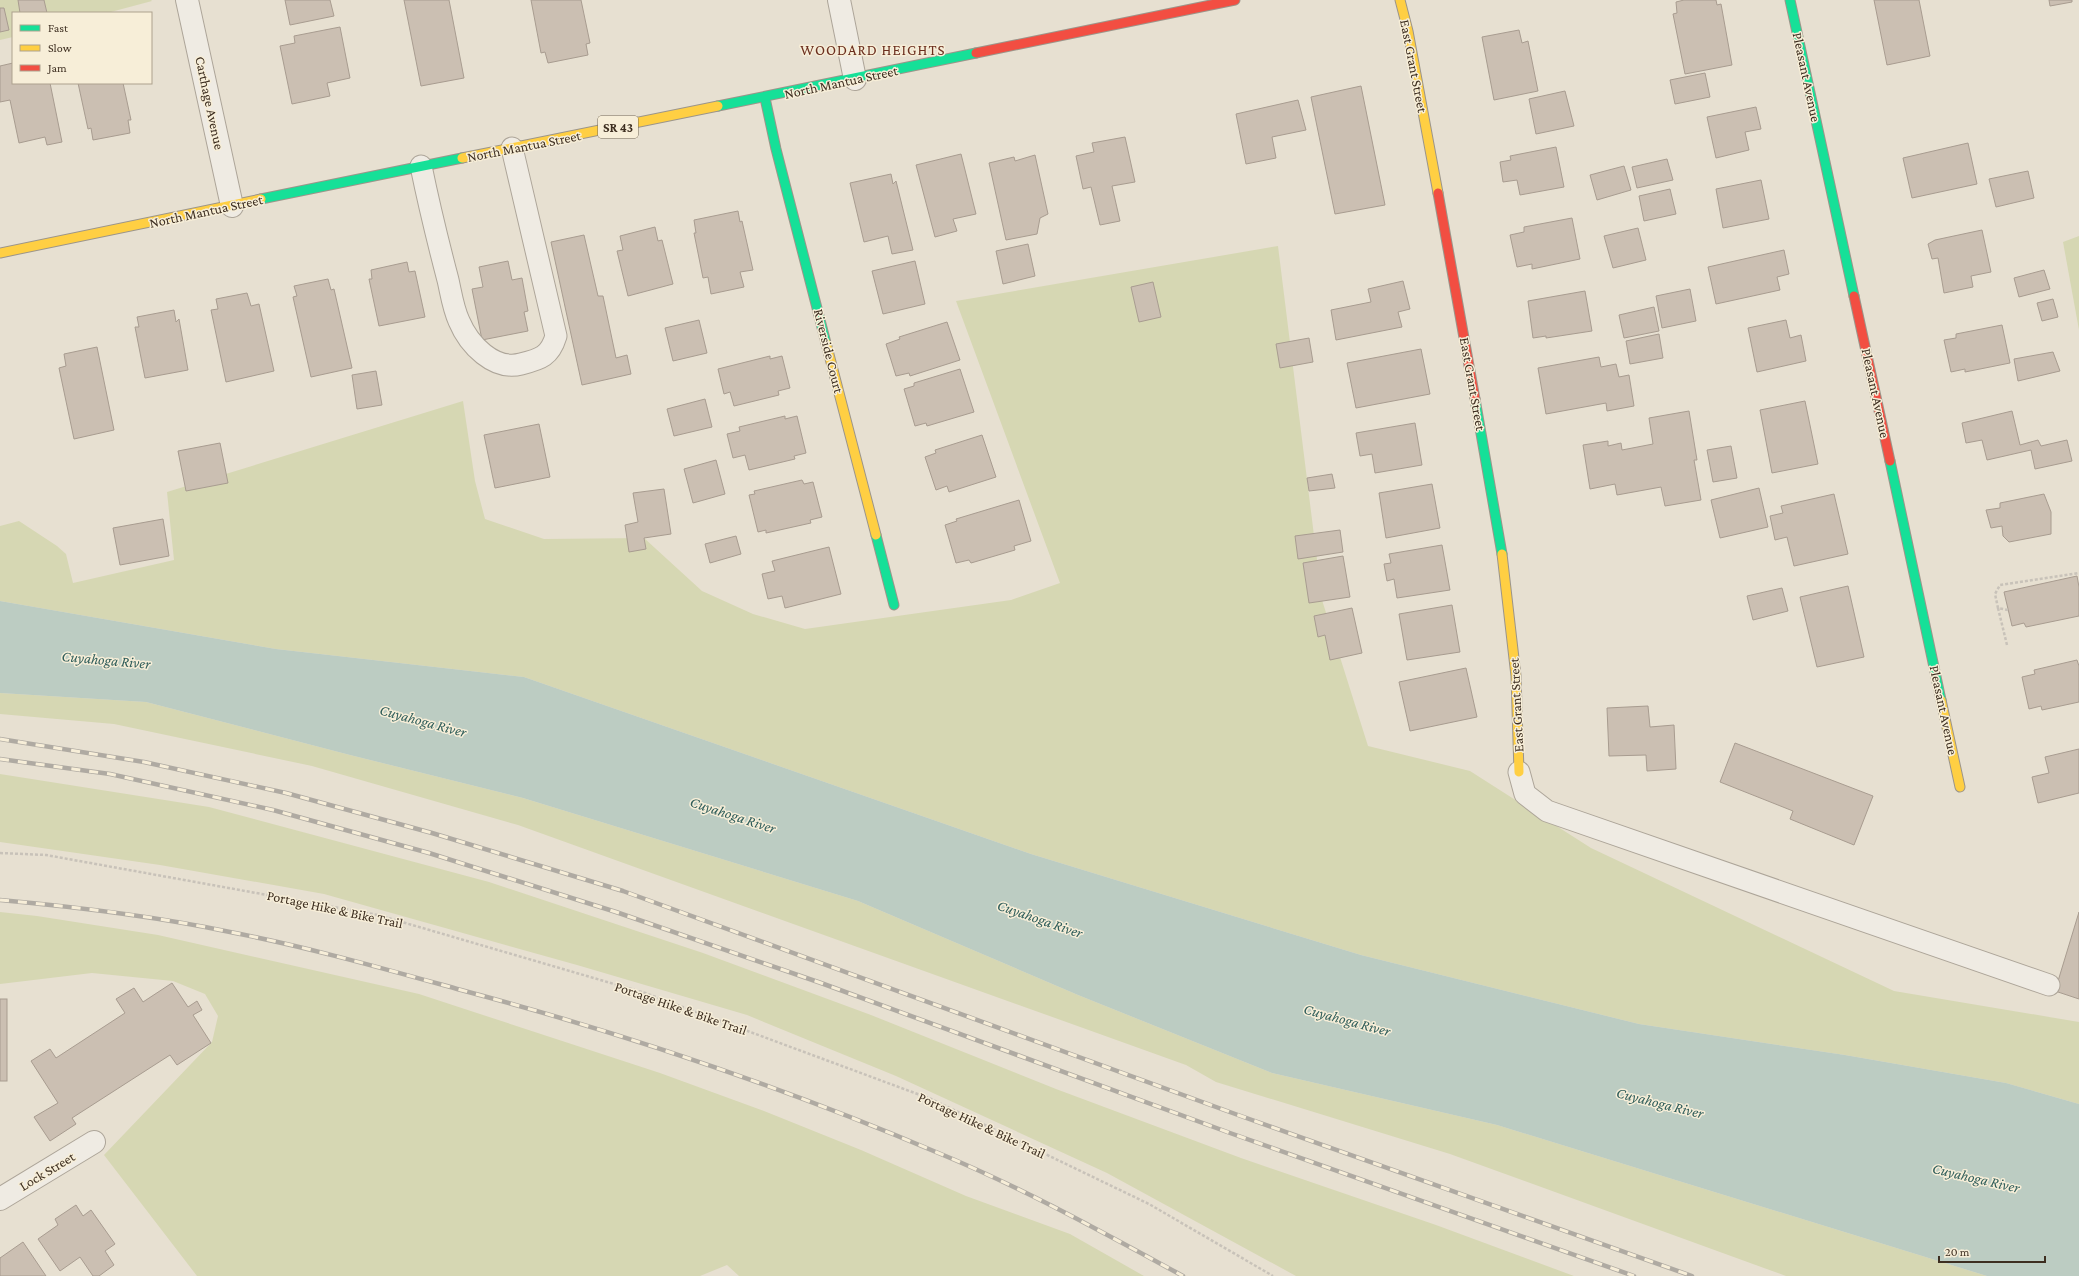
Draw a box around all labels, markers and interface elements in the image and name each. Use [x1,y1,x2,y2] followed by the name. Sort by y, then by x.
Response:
[12,12,152,84] legend
[1397,18,1431,114] street label: East Grant Street
[48,21,69,35] text: Fast
[1790,31,1824,123] street label: Pleasant Avenue
[48,41,72,55] text: Slow
[800,42,946,58] district label: WOODARD HEIGHTS
[192,55,228,151] street label: Carthage Avenue
[47,61,67,75] text: Jam
[783,62,899,102] street label: North Mantua Street
[598,116,638,138] road number: SR 43
[466,127,583,165] street label: North Mantua Street
[148,191,264,231] street label: North Mantua Street
[811,307,847,395] street label: Riverside Court
[1457,336,1489,432] street label: East Grant Street
[1859,347,1893,439] street label: Pleasant Avenue
[61,648,152,673] water label: Cuyahoga River
[1506,657,1526,753] street label: East Grant Street
[1927,664,1961,756] street label: Pleasant Avenue
[378,702,469,741] water label: Cuyahoga River
[688,794,779,838] water label: Cuyahoga River
[266,887,405,931] street label: Portage Hike & Bike Trail
[995,897,1085,942] water label: Cuyahoga River
[613,978,749,1038] street label: Portage Hike & Bike Trail
[1302,1001,1393,1040] water label: Cuyahoga River
[1615,1084,1706,1123] water label: Cuyahoga River
[916,1088,1048,1162] street label: Portage Hike & Bike Trail
[16,1148,78,1194] street label: Lock Street
[1931,1160,2022,1197] water label: Cuyahoga River
[1939,1238,2045,1264] scale bar
[1945,1245,1970,1259] text: 20 m

